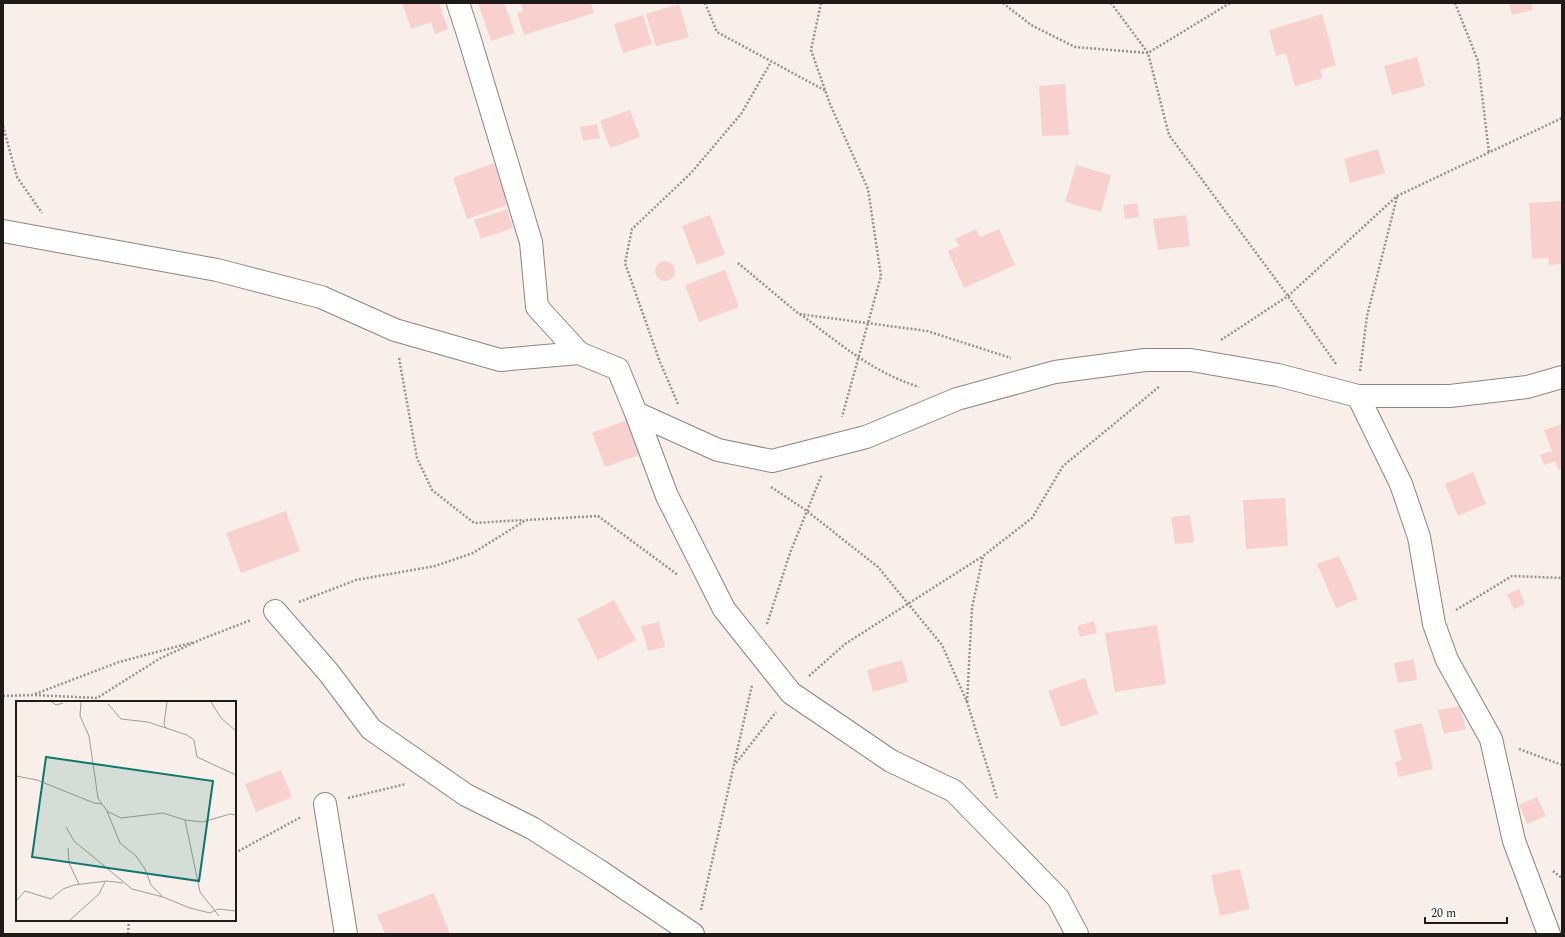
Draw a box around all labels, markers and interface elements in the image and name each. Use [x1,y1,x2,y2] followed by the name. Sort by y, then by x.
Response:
[16,701,236,921] inset map
[1425,899,1507,925] scale bar
[1431,904,1456,923] text: 20 m

